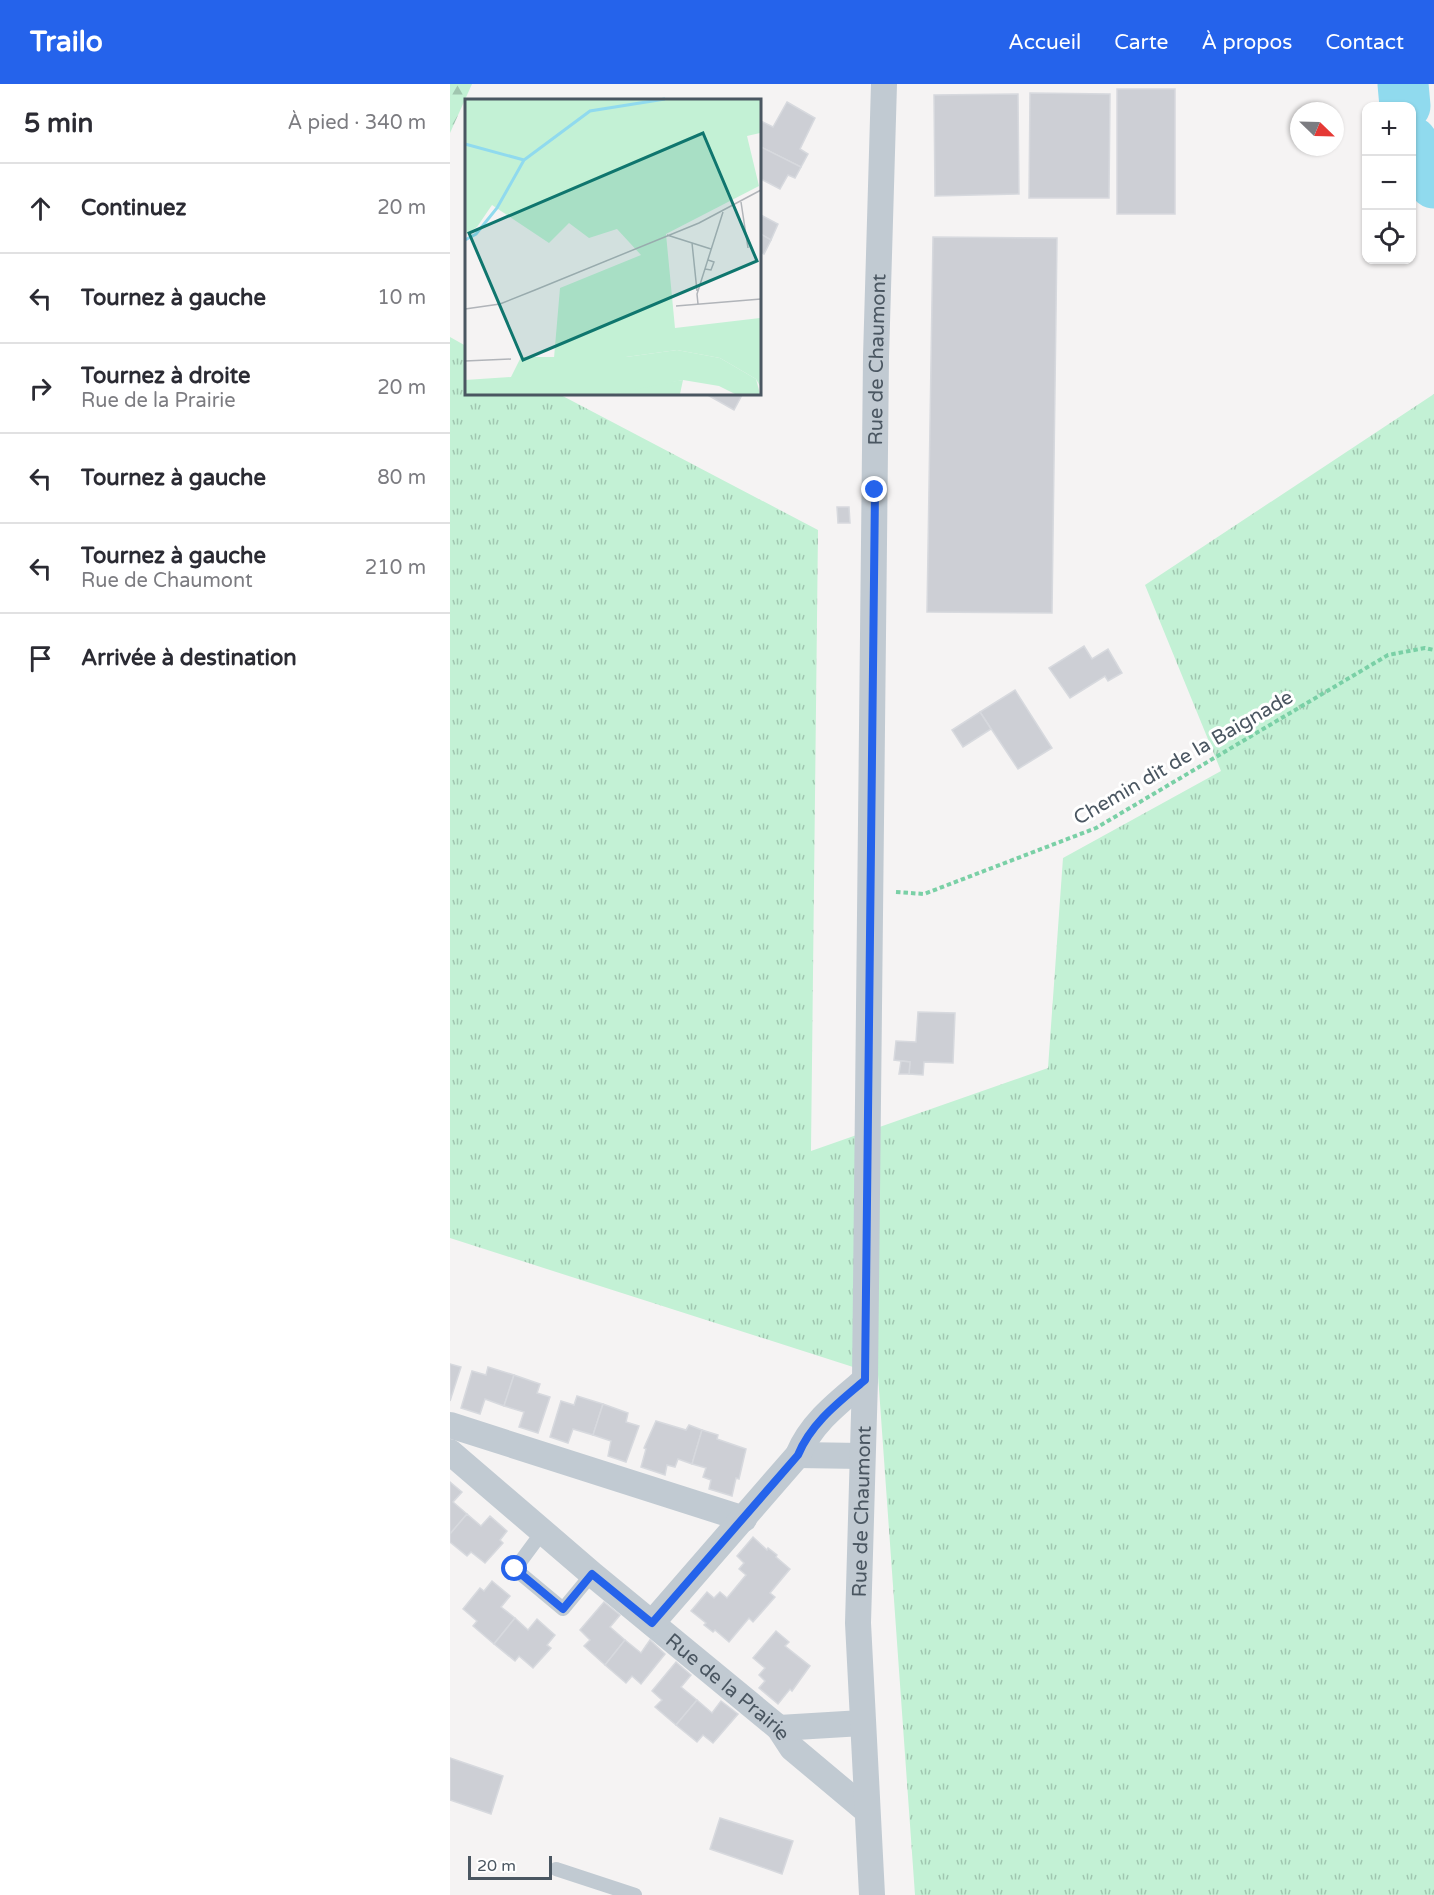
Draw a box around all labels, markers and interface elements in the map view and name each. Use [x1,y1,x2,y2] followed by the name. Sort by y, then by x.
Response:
[30,25,103,59] text: Trailo
[1008,30,1081,55] text: Accueil
[1114,30,1168,55] text: Carte
[1201,30,1292,55] text: À propos
[1325,30,1404,55] text: Contact
[465,99,760,394] inset map
[1290,102,1344,156] north arrow
[1362,102,1416,264] map controls
[1362,102,1416,156] button: +
[24,108,93,139] text: 5 min
[288,111,426,135] text: À pied · 340 m
[1362,156,1416,210] button: −
[24,192,57,225] icon: ahead
[81,195,186,221] text: Continuez
[377,196,426,220] text: 20 m
[1362,210,1416,264] button: locate
[864,273,891,446] street label: Rue de Chaumont
[24,282,57,315] icon: left
[81,285,266,311] text: Tournez à gauche
[377,286,426,310] text: 10 m
[81,363,250,389] text: Tournez à droite
[24,372,57,405] icon: right
[377,376,426,400] text: 20 m
[81,389,236,413] text: Rue de la Prairie
[24,462,57,495] icon: left
[81,465,266,491] text: Tournez à gauche
[377,466,426,490] text: 80 m
[861,476,887,502] route end
[81,543,266,569] text: Tournez à gauche
[24,552,57,585] icon: left
[365,556,426,580] text: 210 m
[81,569,253,593] text: Rue de Chaumont
[24,642,57,675] icon: arrive
[81,645,297,671] text: Arrivée à destination
[1070,685,1297,831] street label: Chemin dit de la Baignade
[848,1425,877,1598] street label: Rue de Chaumont
[501,1555,527,1581] route start
[660,1629,795,1745] street label: Rue de la Prairie
[468,1853,552,1880] scale bar
[477,1856,516,1876] text: 20 m

